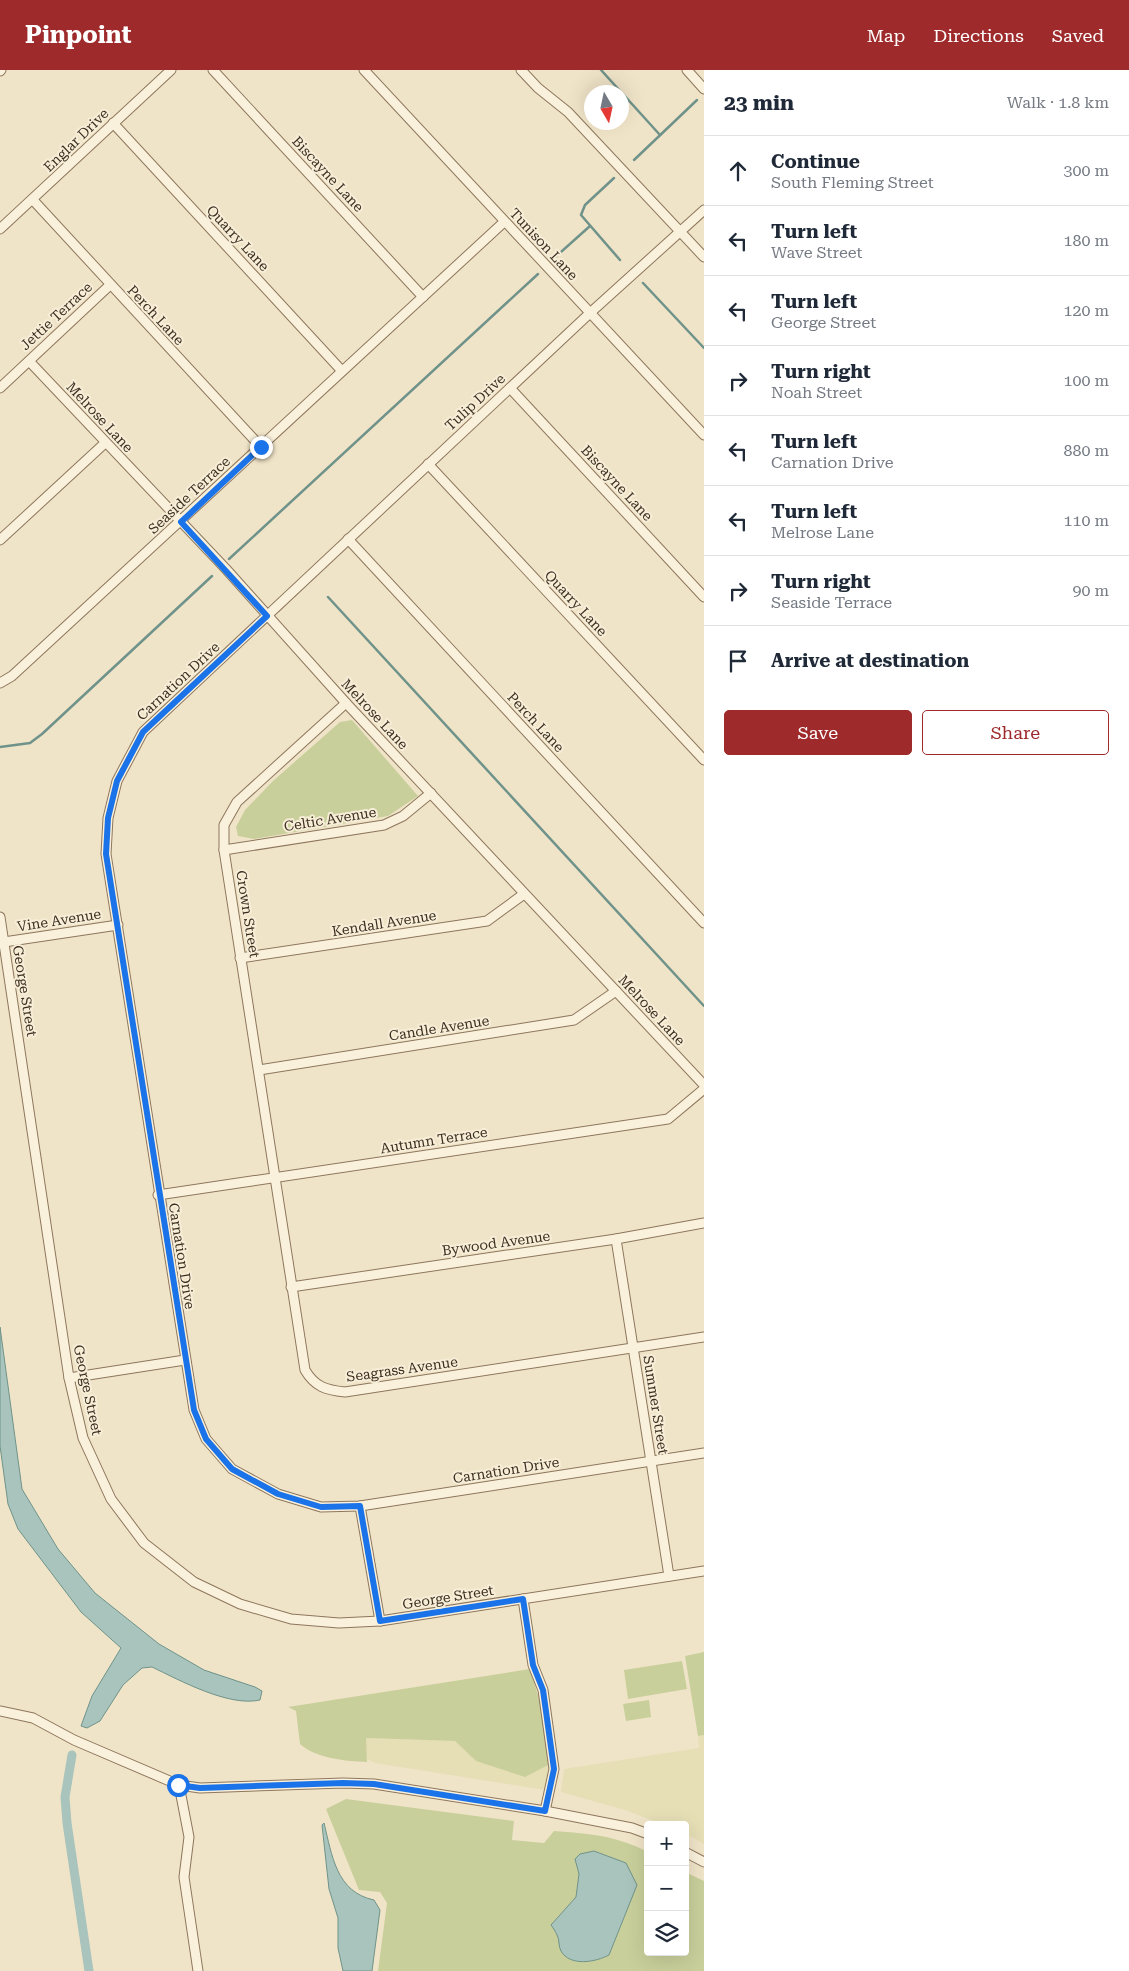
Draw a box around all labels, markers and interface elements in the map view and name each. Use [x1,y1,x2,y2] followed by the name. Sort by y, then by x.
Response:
[25,21,131,49] text: Pinpoint
[867,25,905,46] text: Map
[933,25,1024,46] text: Directions
[1052,25,1104,46] text: Saved
[584,85,629,130] north arrow
[724,91,794,115] text: 23 min
[1007,93,1109,112] text: Walk · 1.8 km
[40,105,112,175] street label: Englar Drive
[289,133,367,215] street label: Biscayne Lane
[771,150,860,173] text: Continue
[724,157,752,185] icon: ahead
[1063,161,1109,180] text: 300 m
[771,173,934,192] text: South Fleming Street
[203,202,273,274] street label: Quarry Lane
[507,205,582,283] street label: Tunison Lane
[771,220,857,243] text: Turn left
[724,227,752,255] icon: left
[1063,231,1109,250] text: 180 m
[771,243,863,262] text: Wave Street
[17,279,95,353] street label: Jettie Terrace
[124,282,188,348] street label: Perch Lane
[771,290,857,313] text: Turn left
[724,297,752,325] icon: left
[1063,301,1109,320] text: 120 m
[771,313,876,332] text: George Street
[771,360,871,383] text: Turn right
[724,367,752,395] icon: right
[442,370,508,434] street label: Tulip Drive
[1063,371,1109,390] text: 100 m
[63,379,137,456] street label: Melrose Lane
[771,383,862,402] text: Noah Street
[771,430,857,453] text: Turn left
[250,436,273,459] route end
[724,437,752,465] icon: left
[1063,441,1109,460] text: 880 m
[578,442,656,524] street label: Biscayne Lane
[145,453,233,537] street label: Seaside Terrace
[771,453,894,472] text: Carnation Drive
[771,500,857,523] text: Turn left
[724,507,752,535] icon: left
[1063,511,1109,530] text: 110 m
[771,523,874,542] text: Melrose Lane
[541,567,611,639] street label: Quarry Lane
[771,570,871,593] text: Turn right
[724,577,752,605] icon: right
[1072,581,1109,600] text: 90 m
[771,593,892,612] text: Seaside Terrace
[133,638,223,723] street label: Carnation Drive
[724,647,752,675] icon: arrive
[771,649,969,672] text: Arrive at destination
[338,676,412,753] street label: Melrose Lane
[504,689,568,755] street label: Perch Lane
[724,710,912,755] button: Save
[922,710,1109,755] button: Share
[283,804,378,834] street label: Celtic Avenue
[233,869,263,959] street label: Crown Street
[16,905,102,935] street label: Vine Avenue
[331,907,438,939] street label: Kendall Avenue
[10,944,40,1038] street label: George Street
[615,972,689,1049] street label: Melrose Lane
[388,1012,491,1044] street label: Candle Avenue
[379,1124,489,1156] street label: Autumn Terrace
[166,1202,198,1311] street label: Carnation Drive
[441,1227,551,1259] street label: Bywood Avenue
[71,1343,105,1437] street label: George Street
[345,1353,459,1385] street label: Seagrass Avenue
[640,1354,672,1456] street label: Summer Street
[452,1454,561,1486] street label: Carnation Drive
[401,1582,495,1612] street label: George Street
[167,1774,190,1797] route start
[644,1821,689,1956] map controls
[644,1821,689,1866] button: +
[644,1866,689,1911] button: −
[644,1911,689,1956] button: layers

